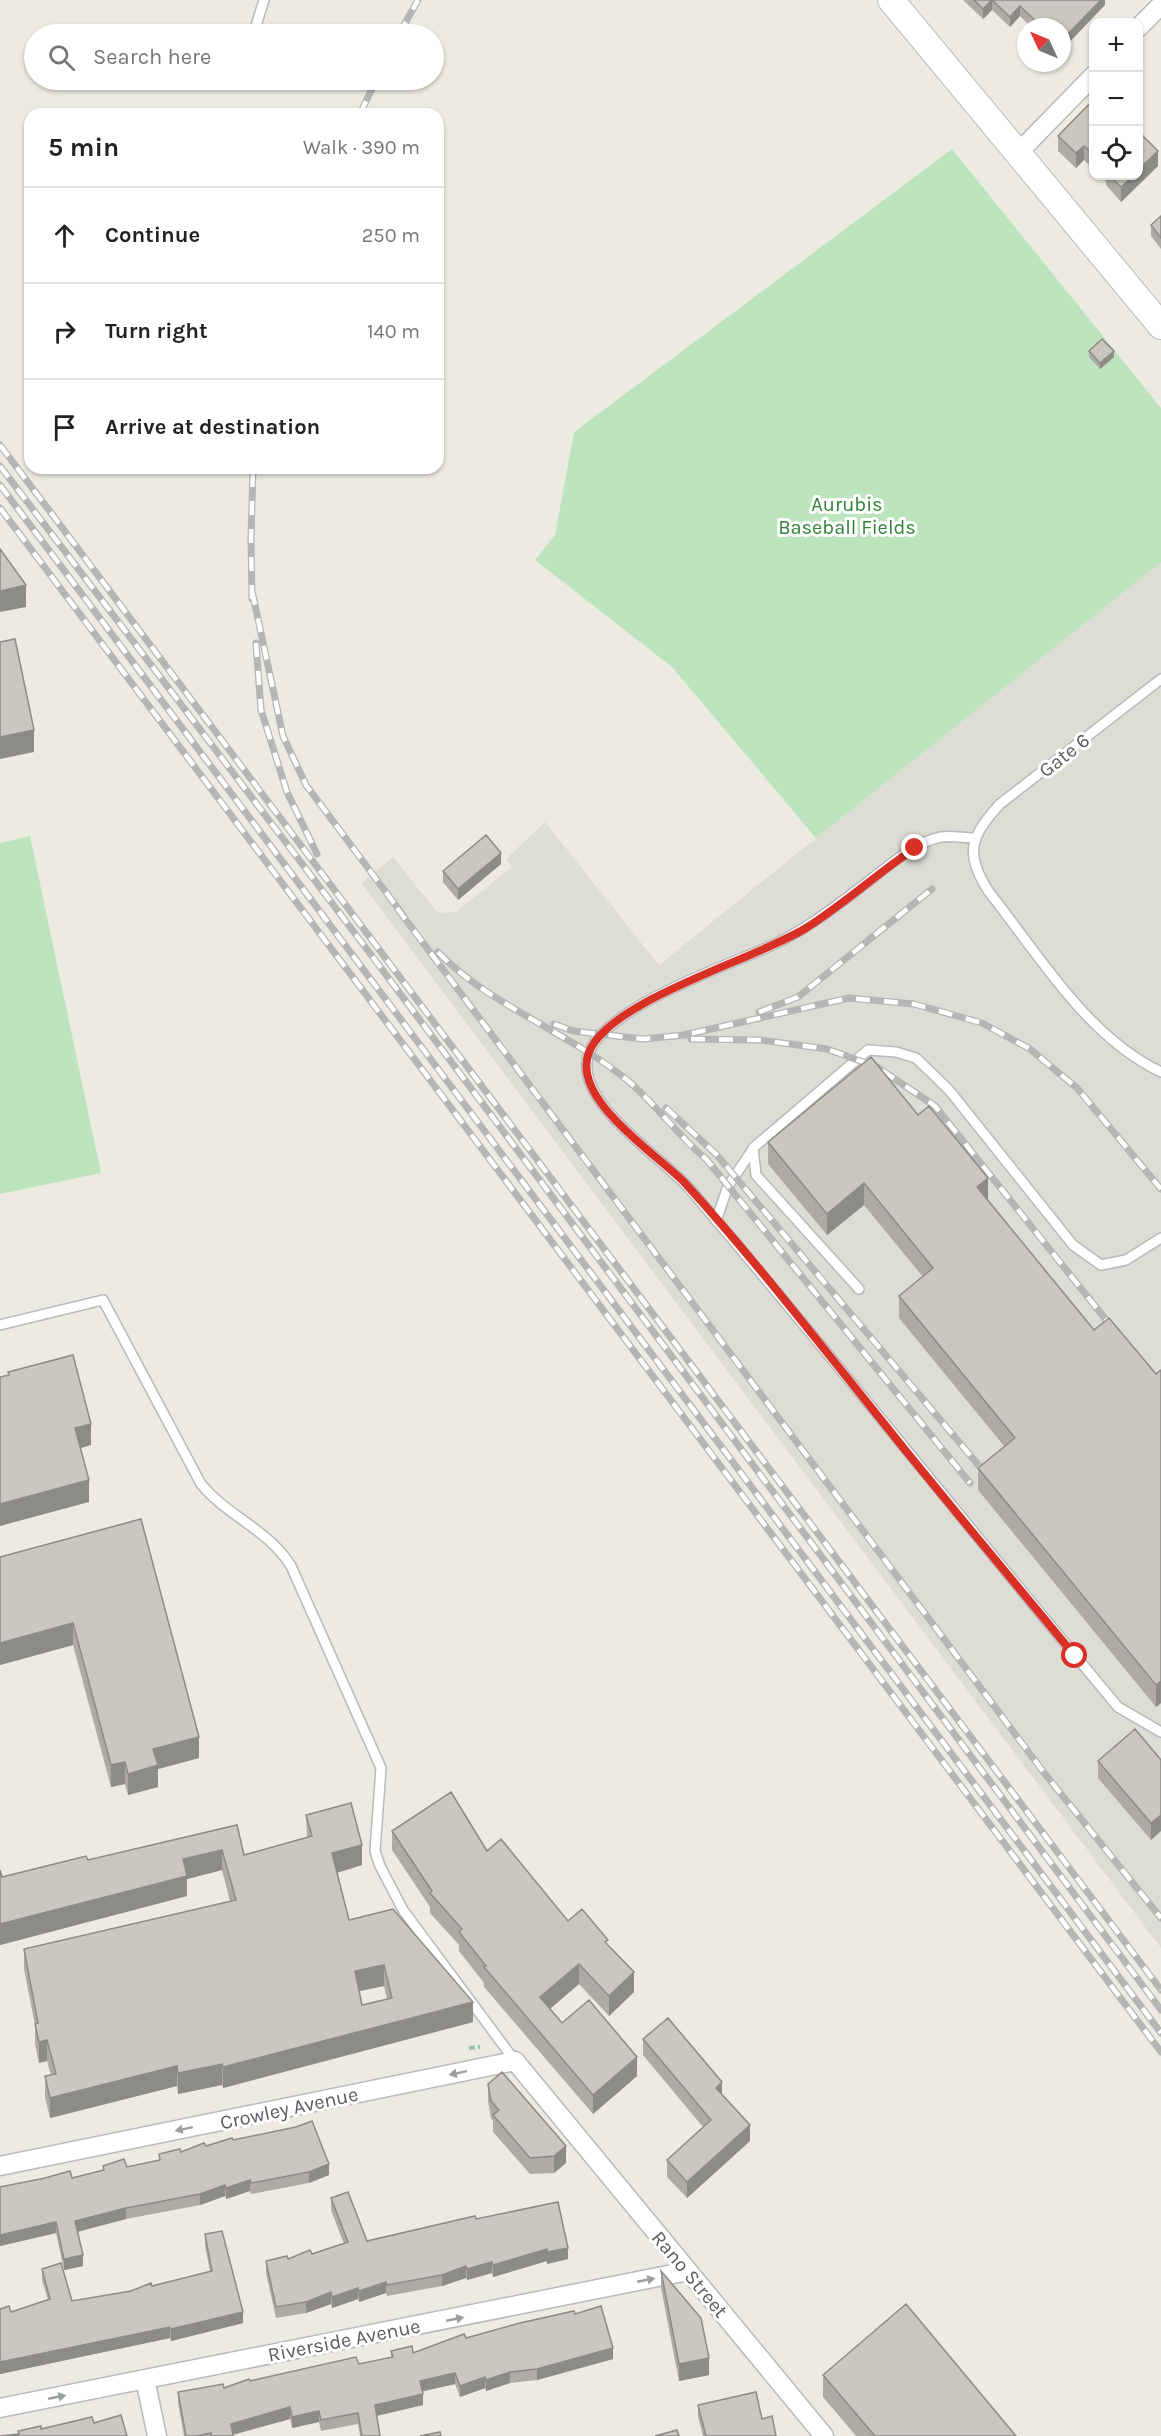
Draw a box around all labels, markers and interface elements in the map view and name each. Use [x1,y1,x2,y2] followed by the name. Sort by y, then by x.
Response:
[1017,18,1071,72] north arrow
[1089,18,1143,180] map controls
[1089,18,1143,72] button: +
[24,24,444,90] search box
[45,41,78,74] icon: search
[93,44,211,70] text: Search here
[1089,72,1143,126] button: −
[1089,126,1143,180] button: locate
[48,132,119,163] text: 5 min
[303,136,420,159] text: Walk · 390 m
[48,219,81,252] icon: ahead
[105,222,200,248] text: Continue
[362,224,420,247] text: 250 m
[48,315,81,348] icon: right
[105,318,208,344] text: Turn right
[367,320,420,343] text: 140 m
[48,411,81,444] icon: arrive
[105,414,320,440] text: Arrive at destination
[778,493,916,539] park label: Aurubis Baseball Fields
[1034,729,1094,782] street label: Gate 6
[901,834,927,860] route end
[1061,1642,1087,1668] route start
[448,2069,467,2078] one-way arrow
[218,2083,360,2134] street label: Crowley Avenue
[175,2125,194,2134] one-way arrow
[647,2226,733,2323] street label: Rano Street
[637,2275,656,2284] one-way arrow
[266,2314,422,2367] street label: Riverside Avenue
[445,2314,464,2323] one-way arrow
[48,2392,67,2401] one-way arrow

